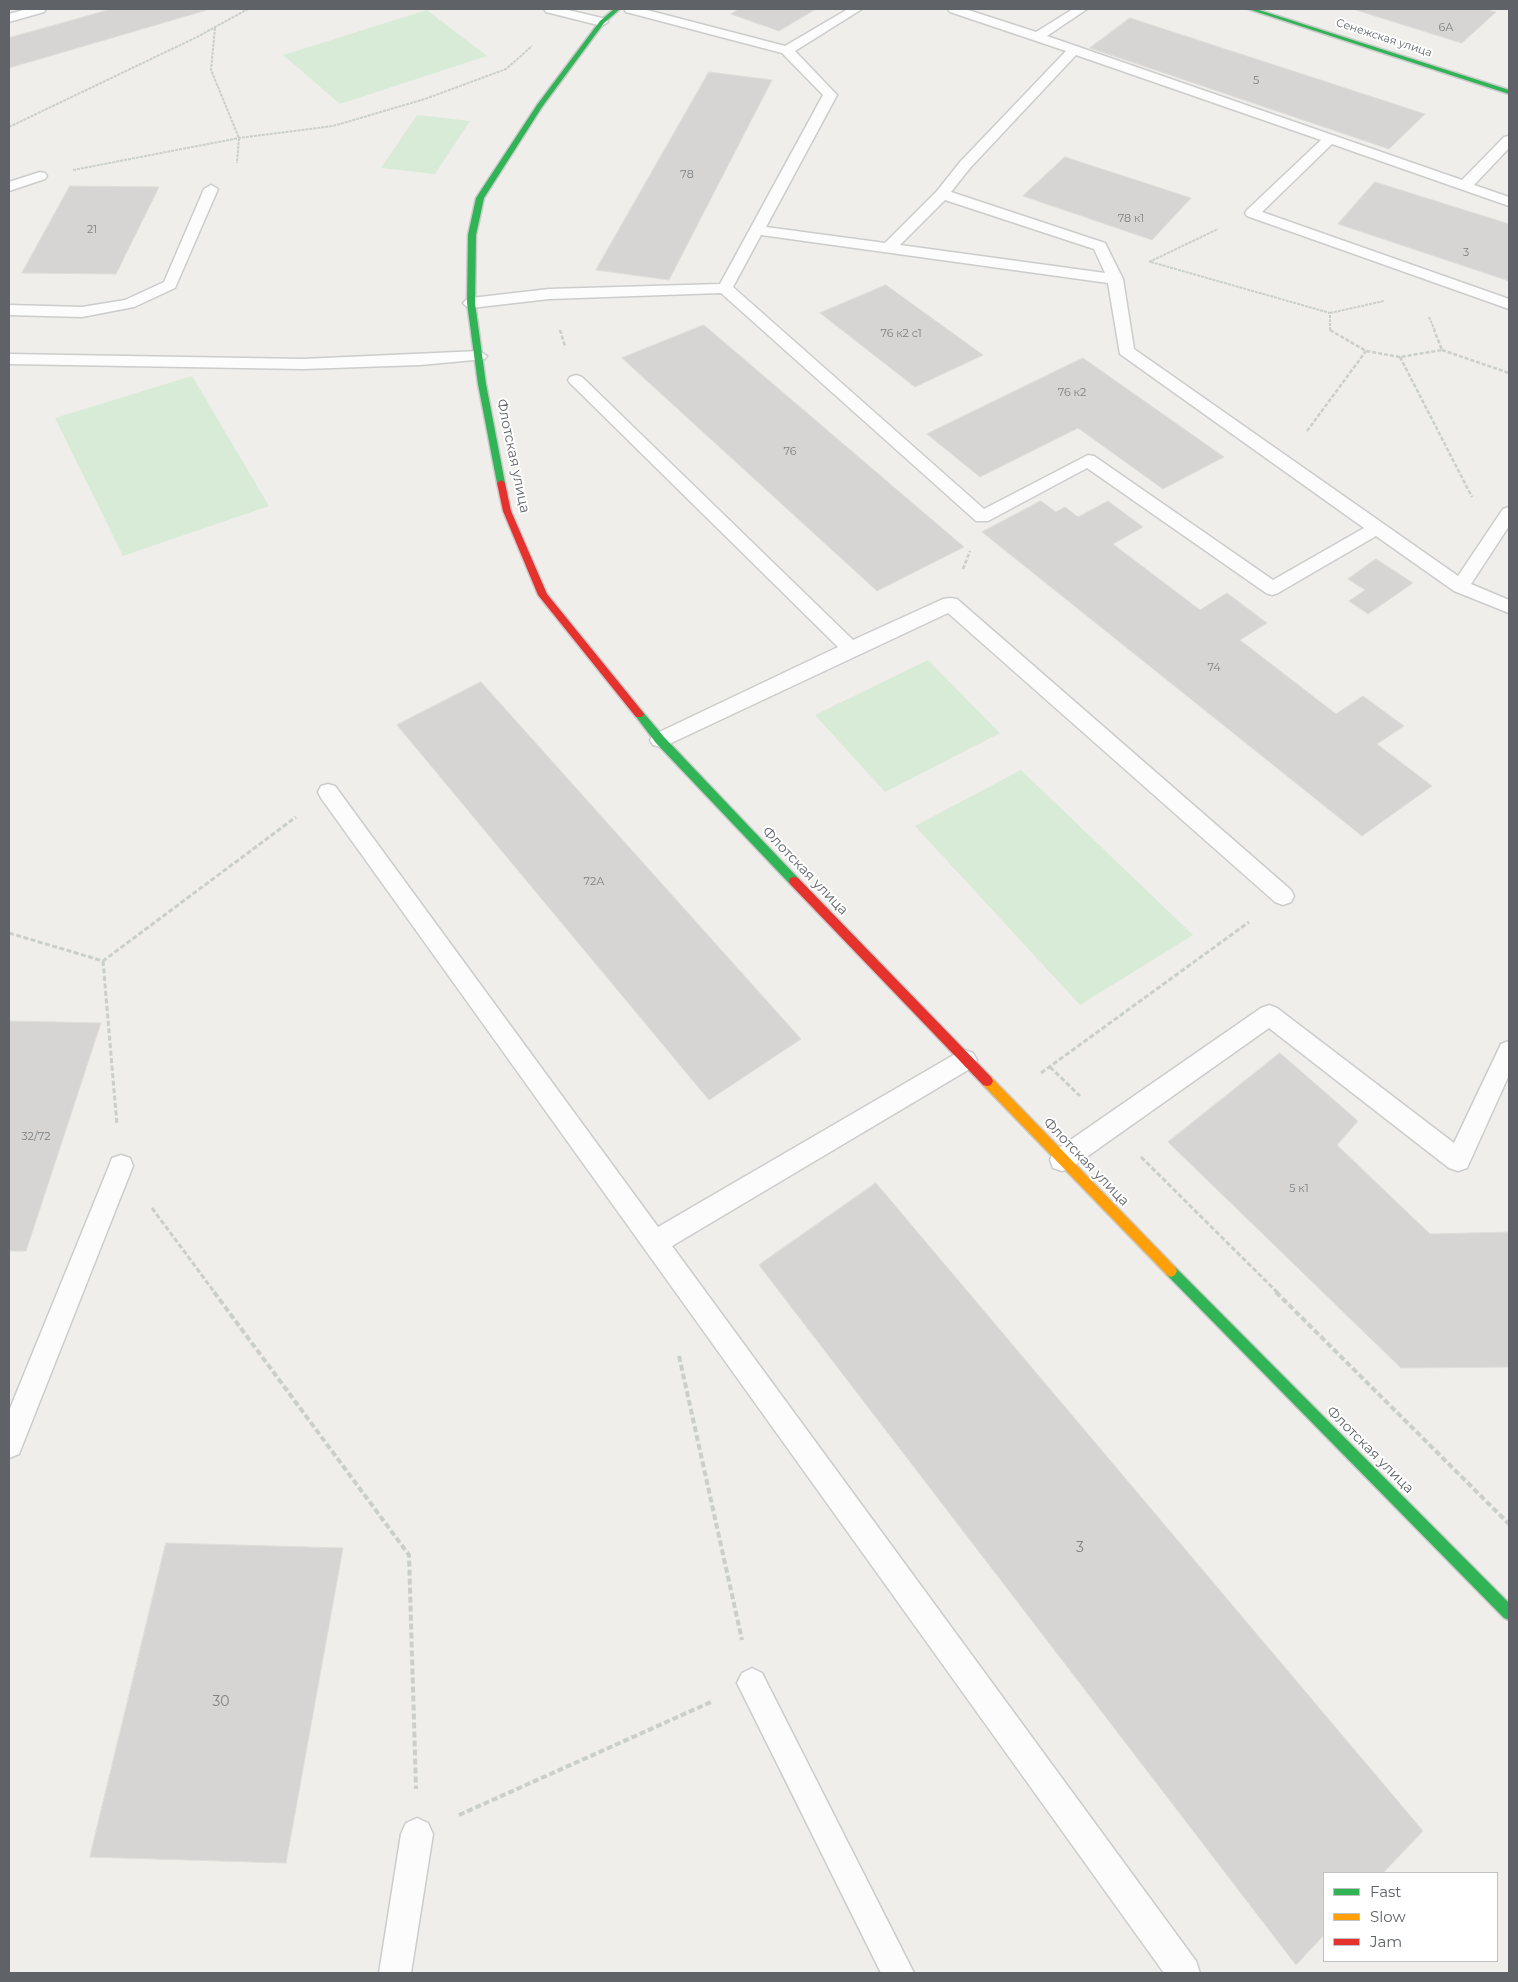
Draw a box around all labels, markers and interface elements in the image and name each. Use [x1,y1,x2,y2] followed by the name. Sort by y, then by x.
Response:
[1334,16,1434,60] street label: Сенежская улица
[1439,21,1453,35] house number: 6А
[1253,74,1259,88] house number: 5
[680,168,694,182] house number: 78
[1118,212,1144,226] house number: 78 к1
[87,223,97,237] house number: 21
[1463,246,1469,260] house number: 3
[880,327,922,341] house number: 76 к2 с1
[1058,386,1086,400] house number: 76 к2
[493,397,533,515] street label: Флотская улица
[784,445,796,459] house number: 76
[1207,661,1221,675] house number: 74
[759,823,851,919] street label: Флотская улица
[584,875,604,889] house number: 72А
[1040,1114,1132,1210] street label: Флотская улица
[21,1130,51,1144] house number: 32/72
[1289,1182,1309,1196] house number: 5 к1
[1323,1403,1417,1497] street label: Флотская улица
[1076,1540,1084,1556] house number: 3
[212,1694,230,1710] house number: 30
[1323,1872,1498,1962] legend
[1370,1882,1401,1901] text: Fast
[1370,1907,1406,1926] text: Slow
[1370,1932,1402,1951] text: Jam

